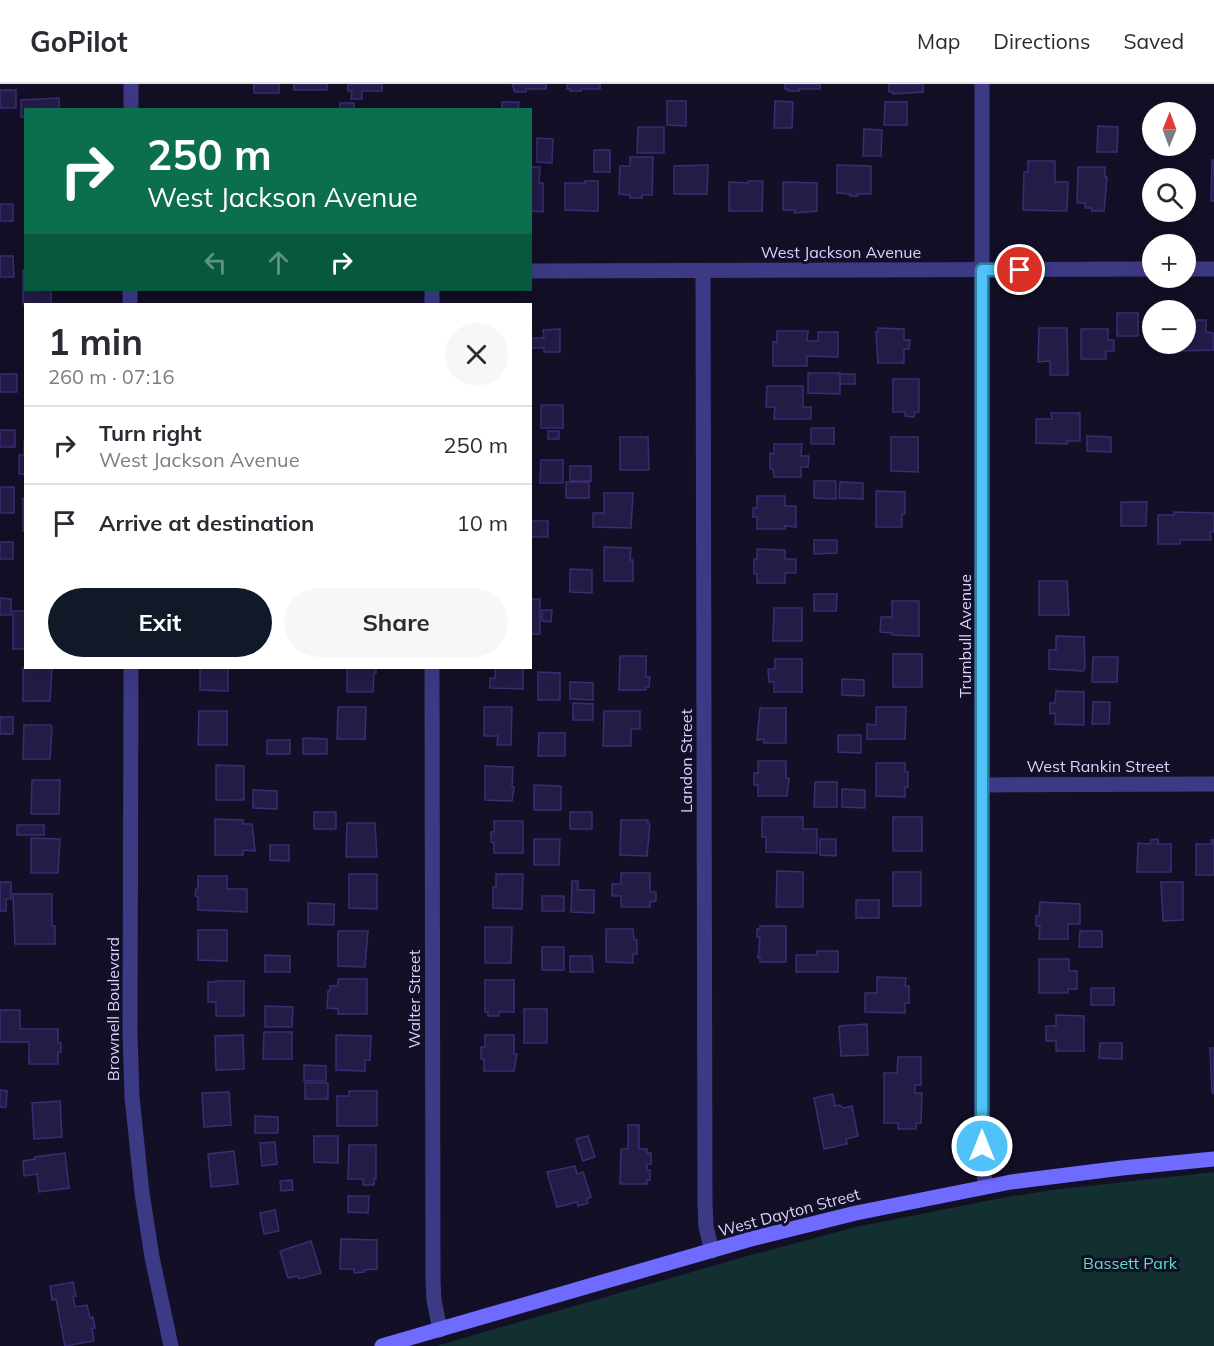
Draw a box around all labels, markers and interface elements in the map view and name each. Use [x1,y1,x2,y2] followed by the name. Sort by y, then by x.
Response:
[30,24,128,59] text: GoPilot
[917,28,960,54] text: Map
[993,28,1090,54] text: Directions
[1123,28,1184,54] text: Saved
[1142,102,1196,156] north arrow
[1142,102,1196,354] map controls
[147,128,272,181] text: 250 m
[48,132,126,210] icon: right
[1142,168,1196,222] button: search
[147,180,418,214] text: West Jackson Avenue
[1142,234,1196,288] button: +
[761,242,921,262] street label: West Jackson Avenue
[994,244,1045,295] pin
[199,246,232,279] icon: left
[262,246,295,279] icon: ahead
[325,246,358,279] icon: right
[1003,253,1036,286] icon: arrive
[1142,300,1196,354] button: −
[48,319,143,364] text: 1 min
[445,323,508,386] button: close
[48,364,174,389] text: 260 m · 07:16
[99,419,202,447] text: Turn right
[48,429,81,462] icon: right
[443,431,508,459] text: 250 m
[99,447,300,472] text: West Jackson Avenue
[48,507,81,540] icon: arrive
[99,509,314,537] text: Arrive at destination
[457,509,508,537] text: 10 m
[955,574,975,698] street label: Trumbull Avenue
[48,588,272,657] button: Exit
[284,588,508,657] button: Share
[676,708,696,813] street label: Landon Street
[1026,756,1170,776] street label: West Rankin Street
[103,937,123,1081] street label: Brownell Boulevard
[404,949,424,1048] street label: Walter Street
[950,1114,1014,1178] position arrow
[716,1183,862,1241] street label: West Dayton Street
[1083,1253,1178,1273] park label: Bassett Park

